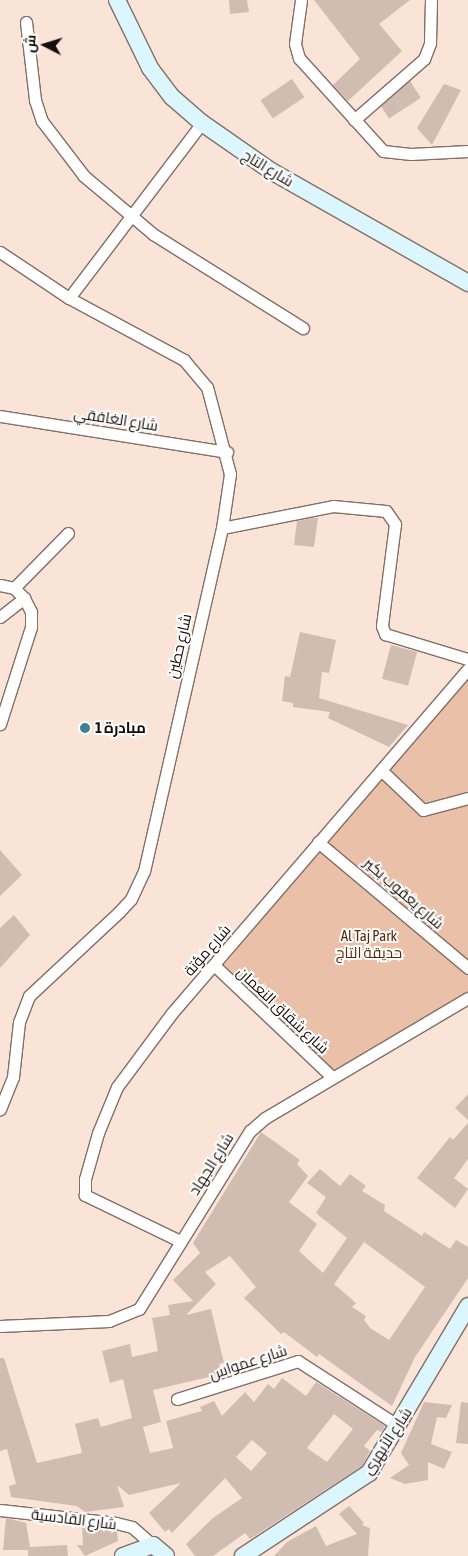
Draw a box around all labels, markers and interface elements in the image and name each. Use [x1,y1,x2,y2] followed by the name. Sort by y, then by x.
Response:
[20,20,70,70] north arrow
[21,34,39,53] text: ش
[239,146,297,190] street label: شارع التاج
[73,403,159,435] street label: شارع الغافقي
[163,612,195,680] street label: شارع حطين
[95,719,146,737] place label: مبادرة 1
[79,722,91,734] marker: مبادرة 1
[361,854,447,932] street label: شارع يعقوب بكير
[180,921,234,979] street label: شارع مؤتة
[336,926,402,961] park label: Al Taj Park حديقة التاج
[233,963,333,1057] street label: شارع شقاق النعمان
[185,1130,237,1198] street label: شارع الجهاد
[207,1341,289,1383] street label: شارع عمواس
[359,1404,415,1478] street label: شارع الأبهري
[30,1505,118,1533] street label: شارع القادسية

